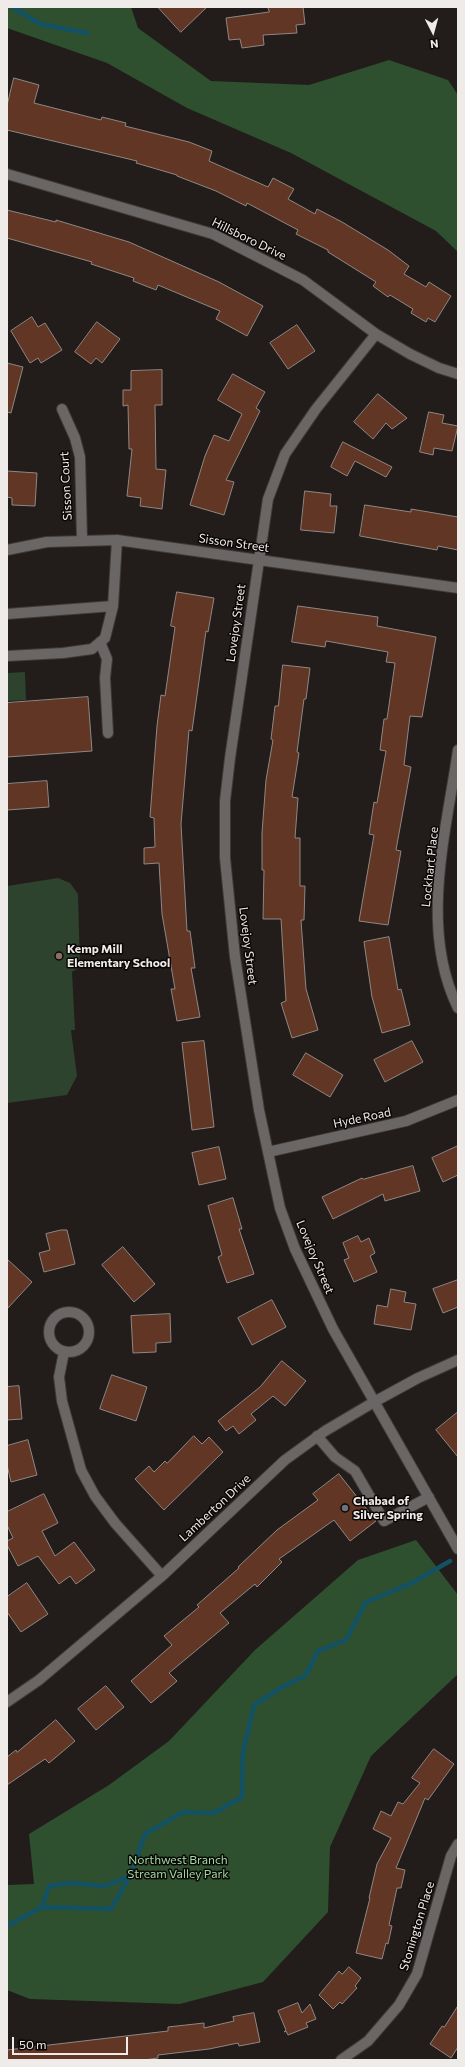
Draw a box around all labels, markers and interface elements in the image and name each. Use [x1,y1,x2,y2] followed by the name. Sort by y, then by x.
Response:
[413,12,453,52] north arrow
[430,38,439,51] text: N
[209,215,289,263] street label: Hillsboro Drive
[57,451,75,521] street label: Sisson Court
[198,531,270,555] street label: Sisson Street
[223,583,249,663] street label: Lovejoy Street
[419,826,441,908] street label: Lockhart Place
[236,906,260,986] street label: Lovejoy Street
[67,942,170,970] place label: Kemp Mill Elementary School
[54,951,64,961] marker: Kemp Mill Elementary School
[332,1105,392,1131] street label: Hyde Road
[293,1218,337,1296] street label: Lovejoy Street
[176,1471,254,1545] street label: Lamberton Drive
[353,1494,423,1522] place label: Chabad of Silver Spring
[340,1503,350,1513] marker: Chabad of Silver Spring
[127,1853,229,1881] park label: Northwest Branch Stream Valley Park
[397,1880,437,1972] street label: Stonington Place
[14,2029,130,2055] scale bar
[19,2037,47,2051] text: 50 m

